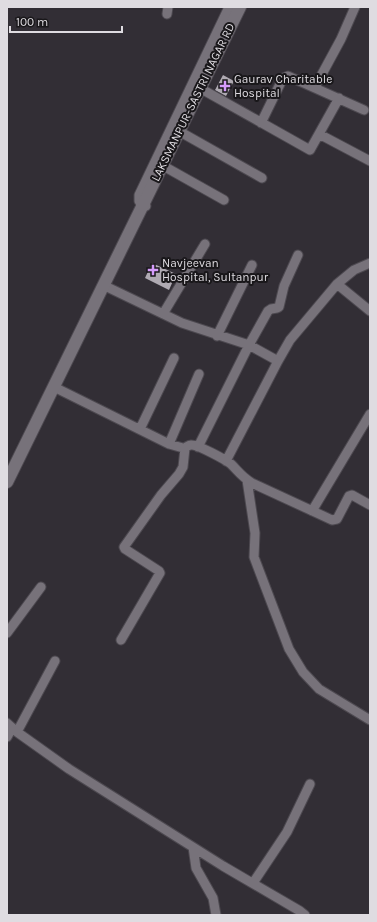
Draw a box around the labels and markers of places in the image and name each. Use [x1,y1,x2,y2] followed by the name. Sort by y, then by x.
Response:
[234,72,332,100] place label: Gaurav Charitable Hospital
[219,80,231,92] marker: Gaurav Charitable Hospital
[162,256,269,284] place label: Navjeevan Hospital, Sultanpur
[147,264,159,276] marker: Navjeevan Hospital, Sultanpur

